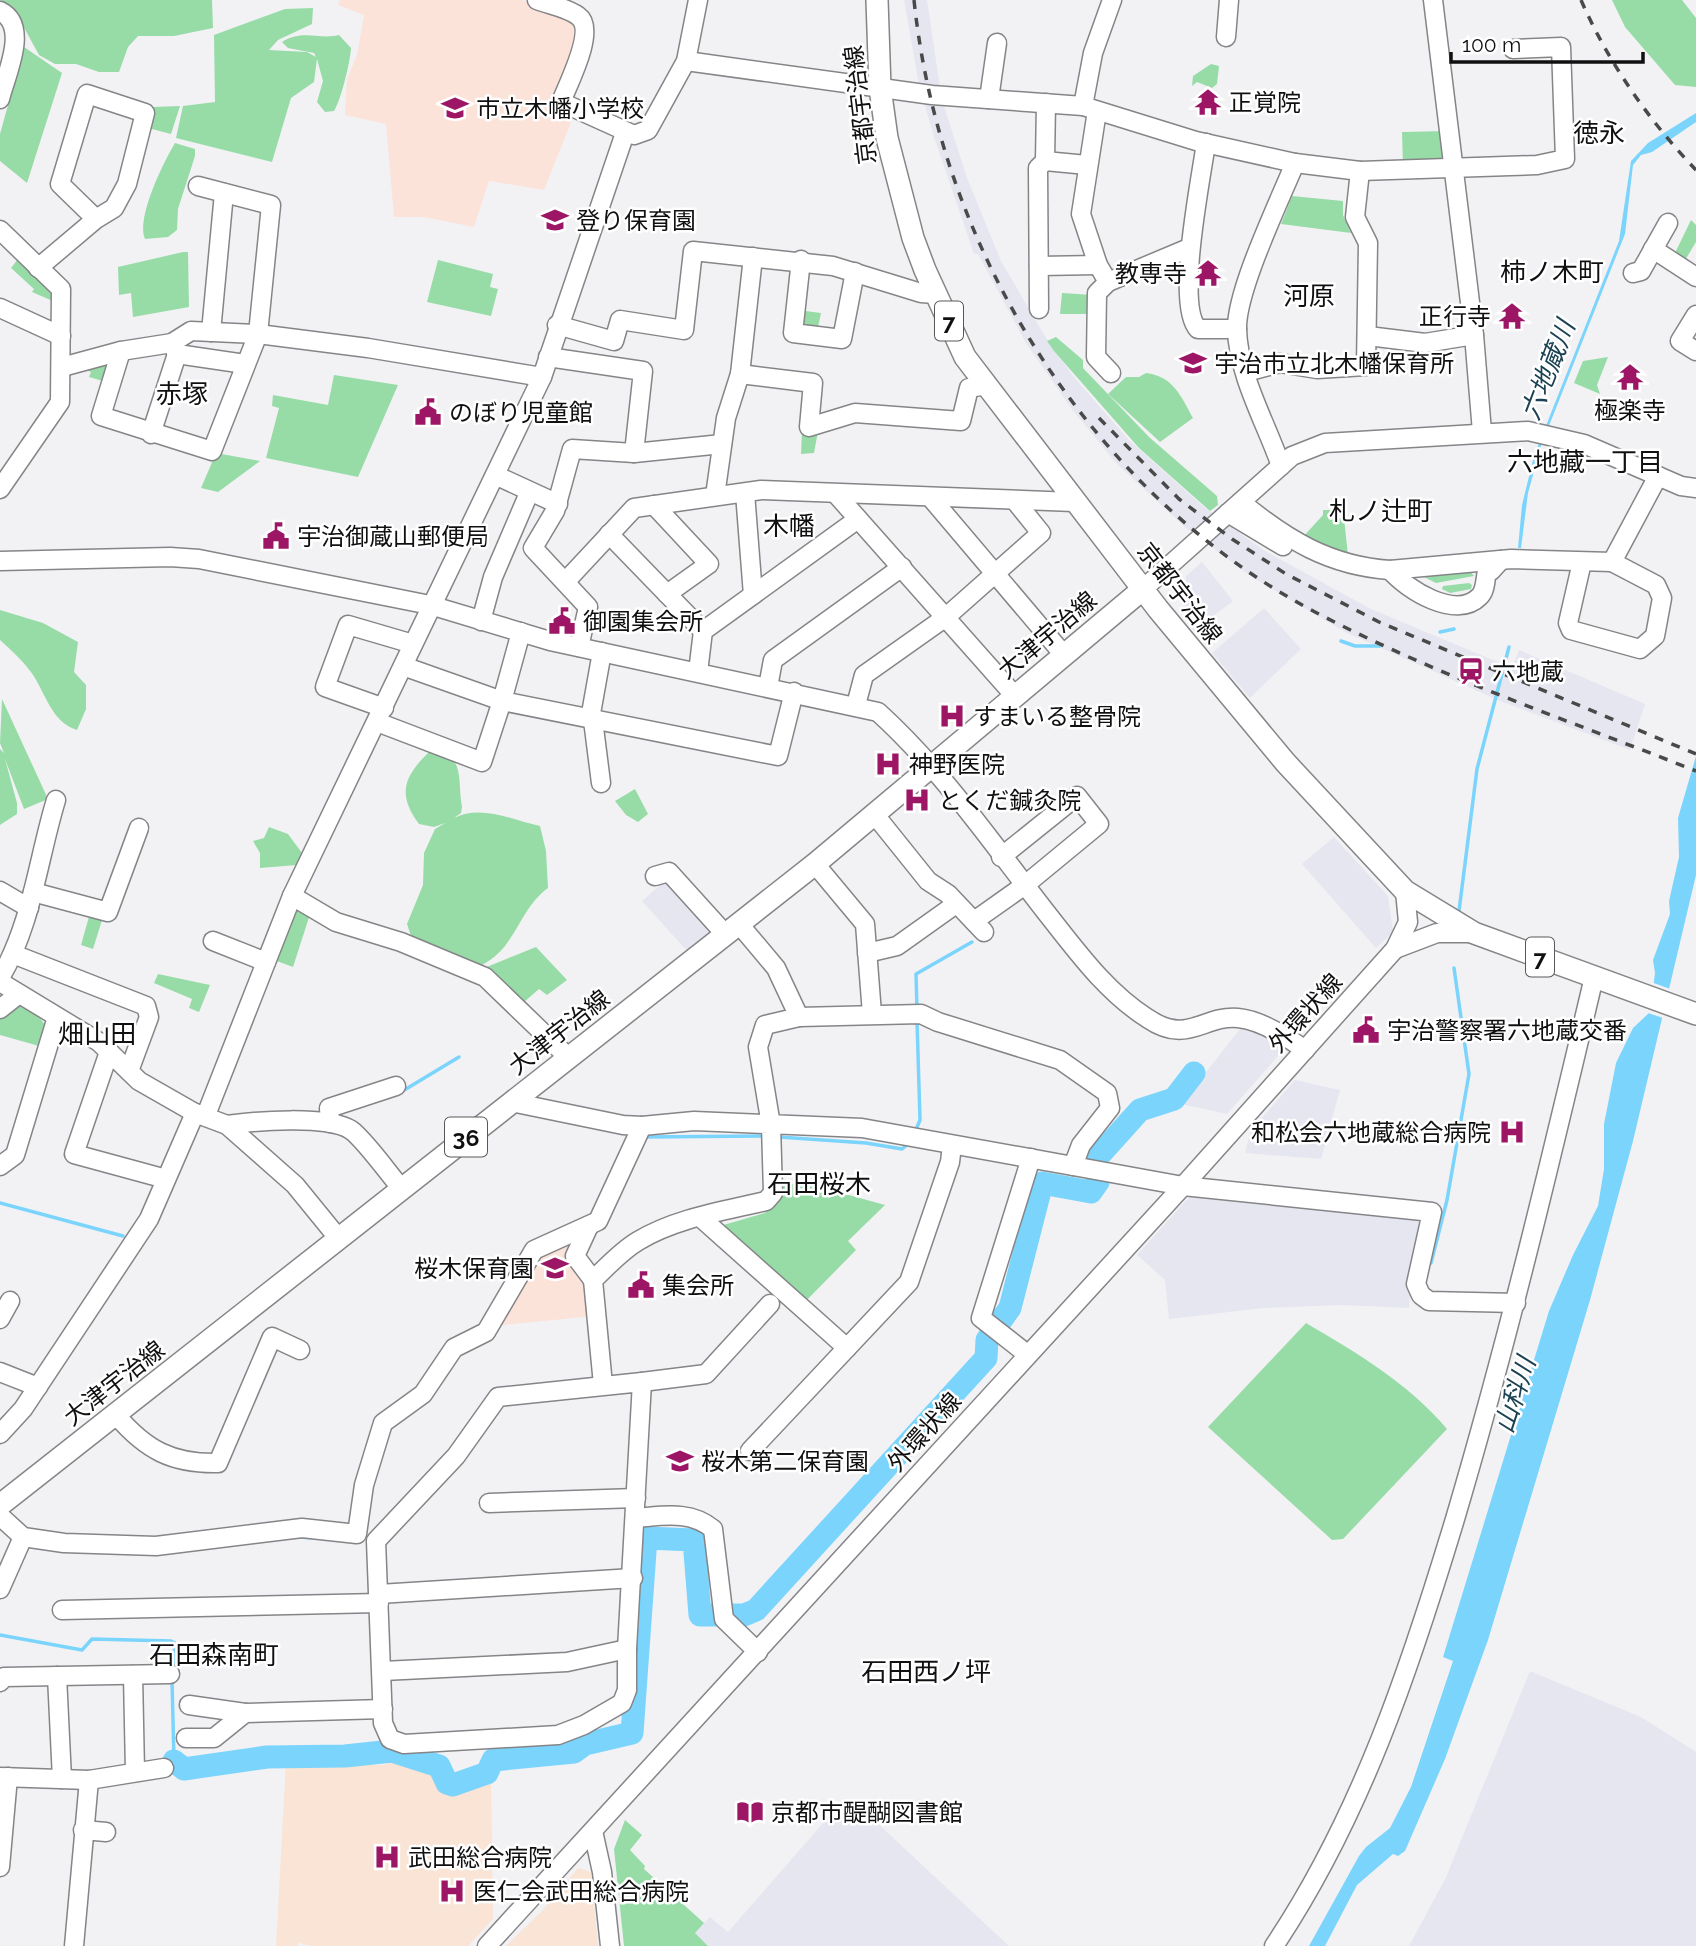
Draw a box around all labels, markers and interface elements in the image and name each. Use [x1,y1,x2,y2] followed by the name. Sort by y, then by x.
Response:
[1451,21,1644,65] scale bar
[1462,32,1521,57] text: 100 m
[838,44,882,166] street label: 京都宇治線
[1193,87,1223,117] temple icon: 正覚院
[1229,88,1301,117] place label: 正覚院
[440,93,470,123] school or university icon: 市立木幡小学校
[476,94,644,123] place label: 市立木幡小学校
[1573,118,1625,148] district label: 徳永
[540,205,570,235] school or university icon: 登り保育園
[576,206,696,235] place label: 登り保育園
[1500,257,1604,287] district label: 柿ノ木町
[1193,258,1223,288] temple icon: 教専寺
[1115,259,1187,288] place label: 教専寺
[1283,281,1335,311] district label: 河原
[1497,301,1527,331] temple icon: 正行寺
[935,302,963,340] road number: 7
[1419,302,1491,331] place label: 正行寺
[1515,313,1582,424] water label: 六地蔵川
[1178,348,1208,378] school or university icon: 宇治市立北木幡保育所
[1214,349,1454,378] place label: 宇治市立北木幡保育所
[1615,362,1645,392] temple icon: 極楽寺
[156,379,208,409] district label: 赤塚
[1594,396,1666,425] place label: 極楽寺
[413,397,443,427] public building icon: のぼり児童館
[449,398,593,427] place label: のぼり児童館
[1507,447,1663,477] district label: 六地藏一丁目
[1329,496,1433,526] district label: 札ノ辻町
[763,511,815,541] district label: 木幡
[261,521,291,551] public building icon: 宇治御蔵山郵便局
[297,522,489,551] place label: 宇治御蔵山郵便局
[1132,537,1228,649] street label: 京都宇治線
[992,585,1102,685] street label: 大津宇治線
[547,606,577,636] public building icon: 御園集会所
[583,607,703,636] place label: 御園集会所
[1456,656,1486,686] station icon: 六地蔵
[1492,657,1564,686] place label: 六地蔵
[937,701,967,731] hospital icon: すまいる整骨院
[973,702,1141,731] place label: すまいる整骨院
[873,749,903,779] hospital icon: 神野医院
[909,750,1005,779] place label: 神野医院
[902,785,932,815] hospital icon: とくだ鍼灸院
[938,786,1081,815] place label: とくだ鍼灸院
[1526,938,1554,976] road number: 7
[1262,968,1348,1058] street label: 外環状線
[503,984,615,1080] street label: 大津宇治線
[1351,1015,1381,1045] public building icon: 宇治警察署六地蔵交番
[1387,1016,1627,1045] place label: 宇治警察署六地蔵交番
[58,1019,136,1049] district label: 畑山田
[1497,1117,1527,1147] hospital icon: 和松会六地蔵総合病院
[445,1118,487,1156] road number: 36
[1251,1118,1491,1147] place label: 和松会六地蔵総合病院
[767,1169,871,1199] district label: 石田桜木
[540,1253,570,1283] school or university icon: 桜木保育園
[414,1254,534,1283] place label: 桜木保育園
[626,1270,656,1300] public building icon: 集会所
[662,1271,734,1300] place label: 集会所
[58,1335,170,1431] street label: 大津宇治線
[1489,1350,1542,1437] water label: 山科川
[881,1387,967,1477] street label: 外環状線
[665,1446,695,1476] school or university icon: 桜木第二保育園
[701,1447,869,1476] place label: 桜木第二保育園
[149,1640,279,1670] district label: 石田森南町
[861,1657,991,1687] district label: 石田西ノ坪
[735,1797,765,1827] library icon: 京都市醍醐図書館
[771,1798,963,1827] place label: 京都市醍醐図書館
[372,1842,402,1872] hospital icon: 武田総合病院
[408,1843,552,1872] place label: 武田総合病院
[437,1876,467,1906] hospital icon: 医仁会武田総合病院
[473,1877,689,1906] place label: 医仁会武田総合病院

